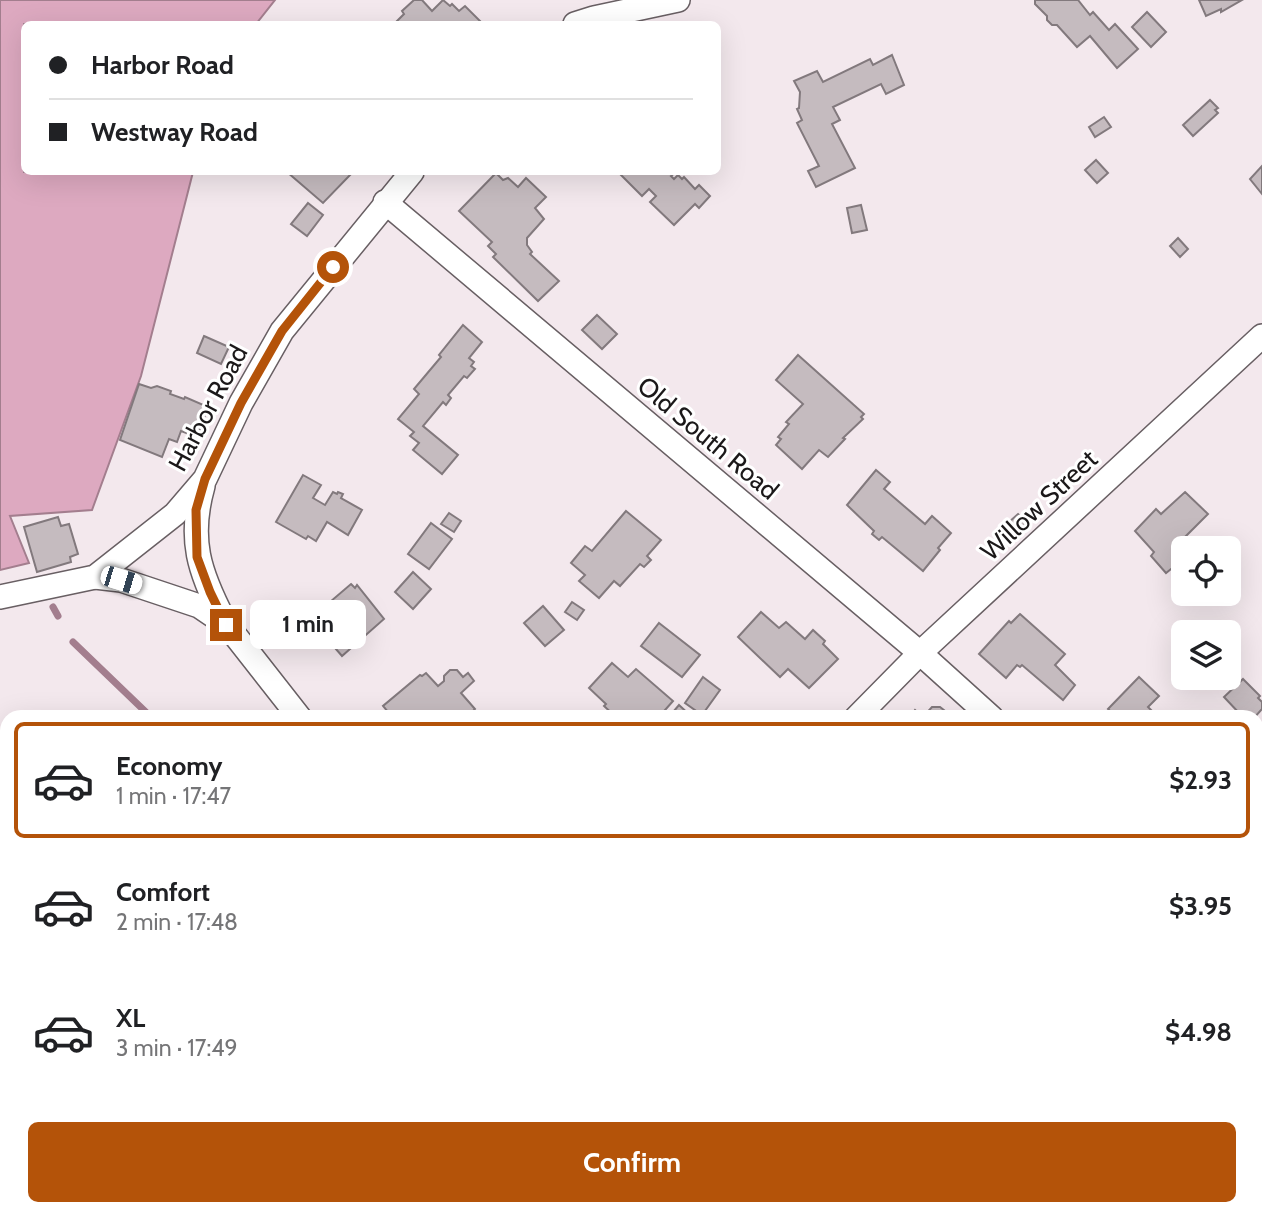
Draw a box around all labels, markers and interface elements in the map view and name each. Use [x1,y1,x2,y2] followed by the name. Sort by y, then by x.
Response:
[91,49,234,81] text: Harbor Road
[91,116,258,148] text: Westway Road
[317,251,349,283] route start
[161,340,255,476] street label: Harbor Road
[631,370,785,506] street label: Old South Road
[974,443,1104,567] street label: Willow Street
[1171,536,1241,690] map controls
[1171,536,1241,606] button: locate
[98,564,145,596] car
[250,600,366,650] callout: 1 min
[210,609,242,641] route end
[282,610,334,638] text: 1 min
[1171,620,1241,690] button: layers
[32,749,95,812] icon: car
[116,750,222,782] text: Economy
[1169,764,1232,796] text: $2.93
[116,782,231,810] text: 1 min · 17:47
[32,875,95,938] icon: car
[116,876,210,908] text: Comfort
[1169,890,1232,922] text: $3.95
[116,908,238,936] text: 2 min · 17:48
[32,1001,95,1064] icon: car
[116,1002,145,1034] text: XL
[1165,1016,1232,1048] text: $4.98
[116,1034,238,1062] text: 3 min · 17:49
[28,1122,1236,1202] button: Confirm

